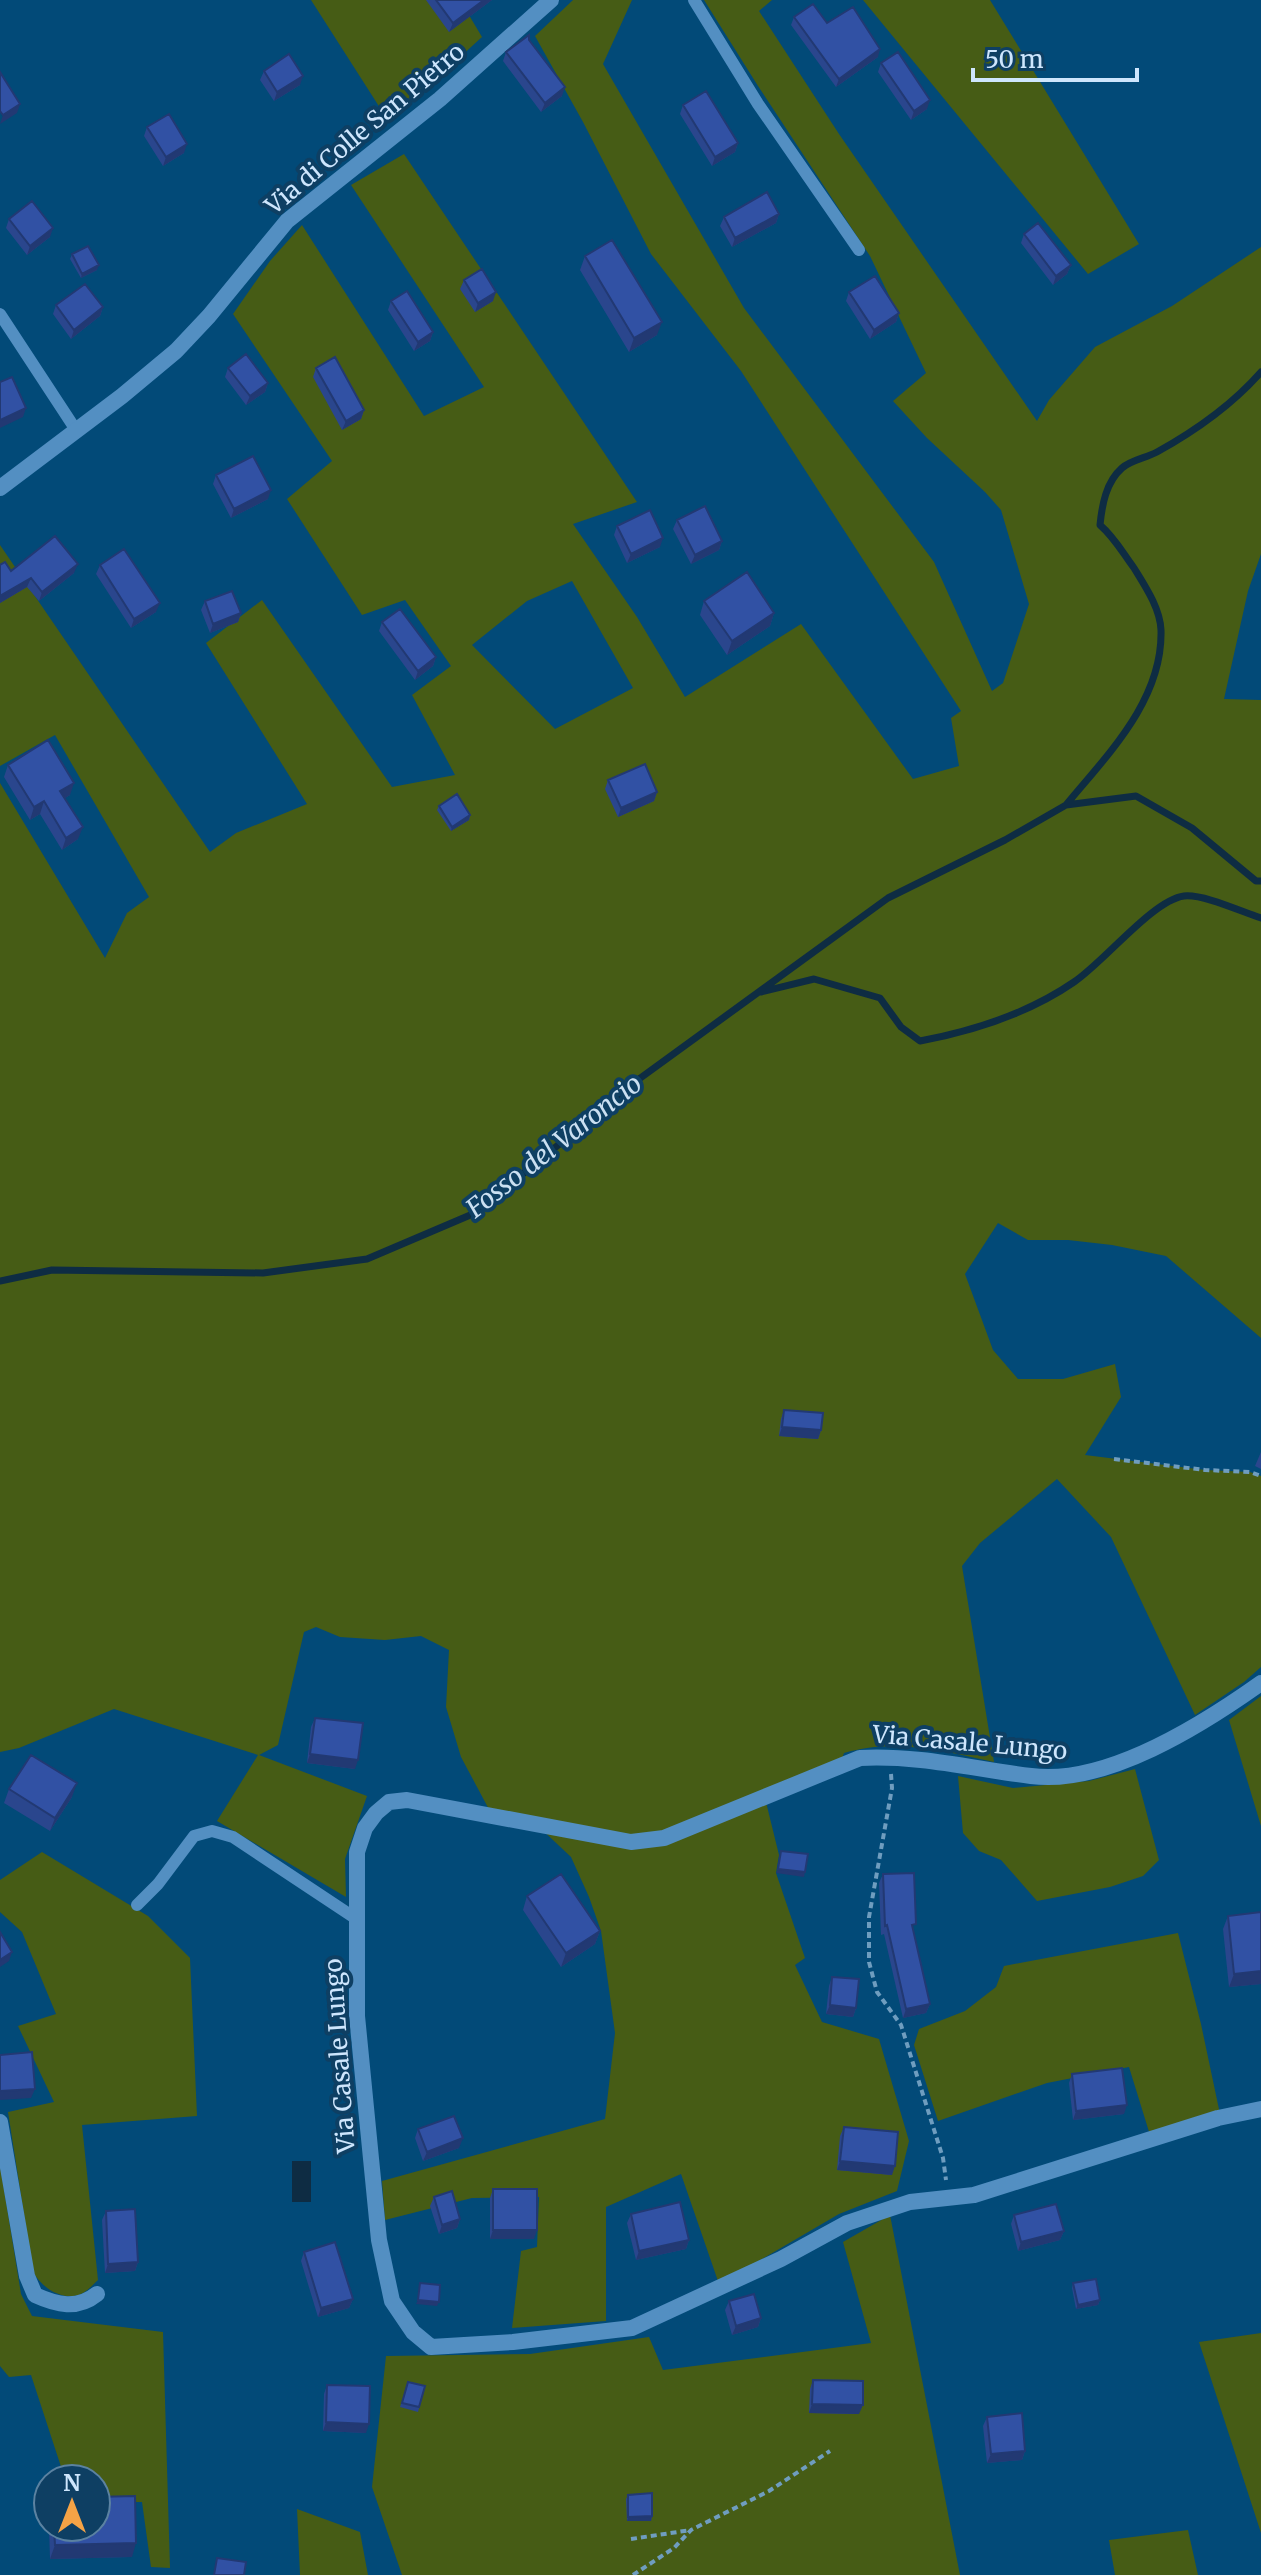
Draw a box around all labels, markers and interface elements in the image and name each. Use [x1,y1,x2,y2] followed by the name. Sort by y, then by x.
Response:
[973,32,1137,82] scale bar
[258,36,471,222] street label: Via di Colle San Pietro
[985,44,1044,75] text: 50 m
[458,1067,648,1225] water label: Fosso del Varoncio
[870,1718,1069,1766] street label: Via Casale Lungo
[317,1958,362,2156] street label: Via Casale Lungo
[32,2463,112,2543] north arrow
[63,2469,81,2497] text: N

